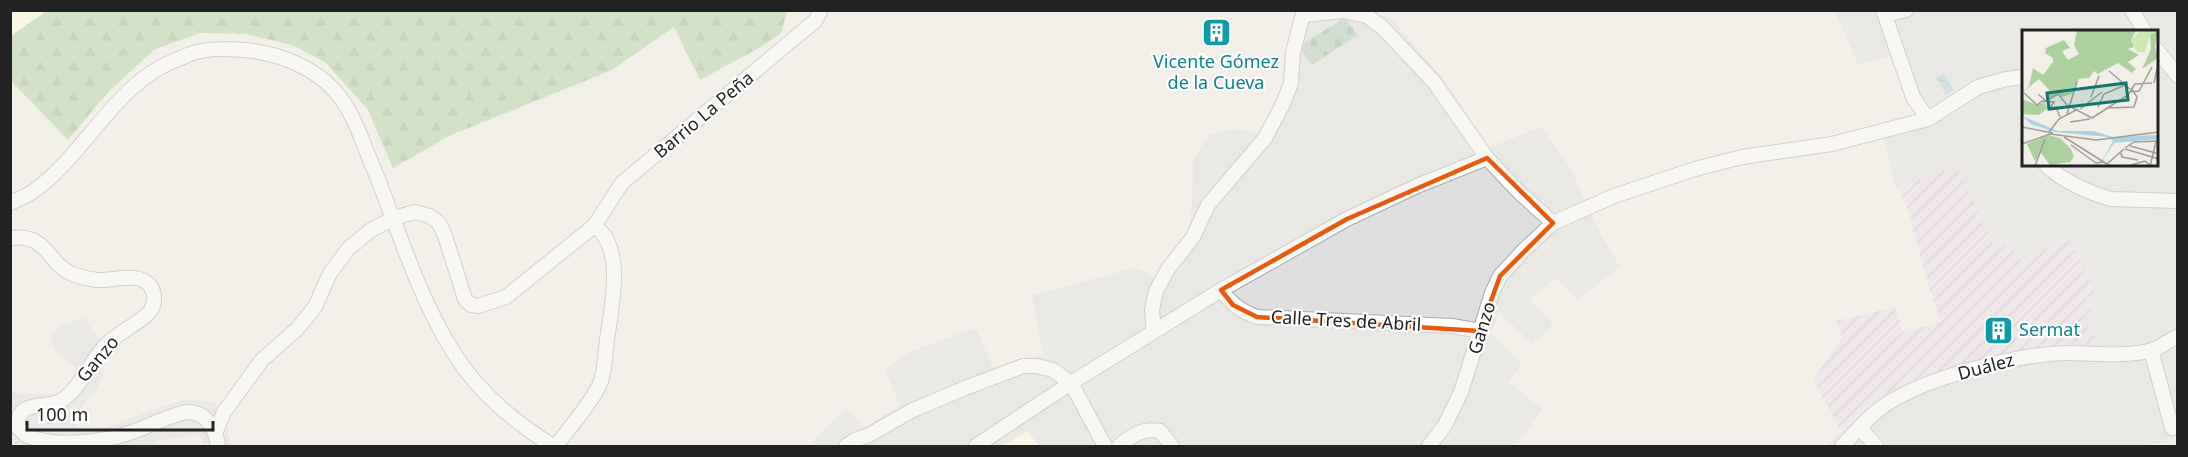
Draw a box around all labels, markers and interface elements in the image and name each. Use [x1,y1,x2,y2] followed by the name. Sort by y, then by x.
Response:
[1200,17,1232,49] building icon: Vicente Gómez de la Cueva
[2022,30,2158,166] inset map
[1153,49,1279,94] place label: Vicente Gómez de la Cueva
[648,65,758,163] street label: Barrio La Peña
[1462,299,1500,357] street label: Ganzo
[1270,304,1422,336] street label: Calle Tres de Abril
[1982,314,2014,346] building icon: Sermat
[2019,317,2080,341] place label: Sermat
[71,330,124,387] street label: Ganzo
[1955,347,2017,385] street label: Duález
[27,394,213,432] scale bar
[36,402,88,426] text: 100 m

